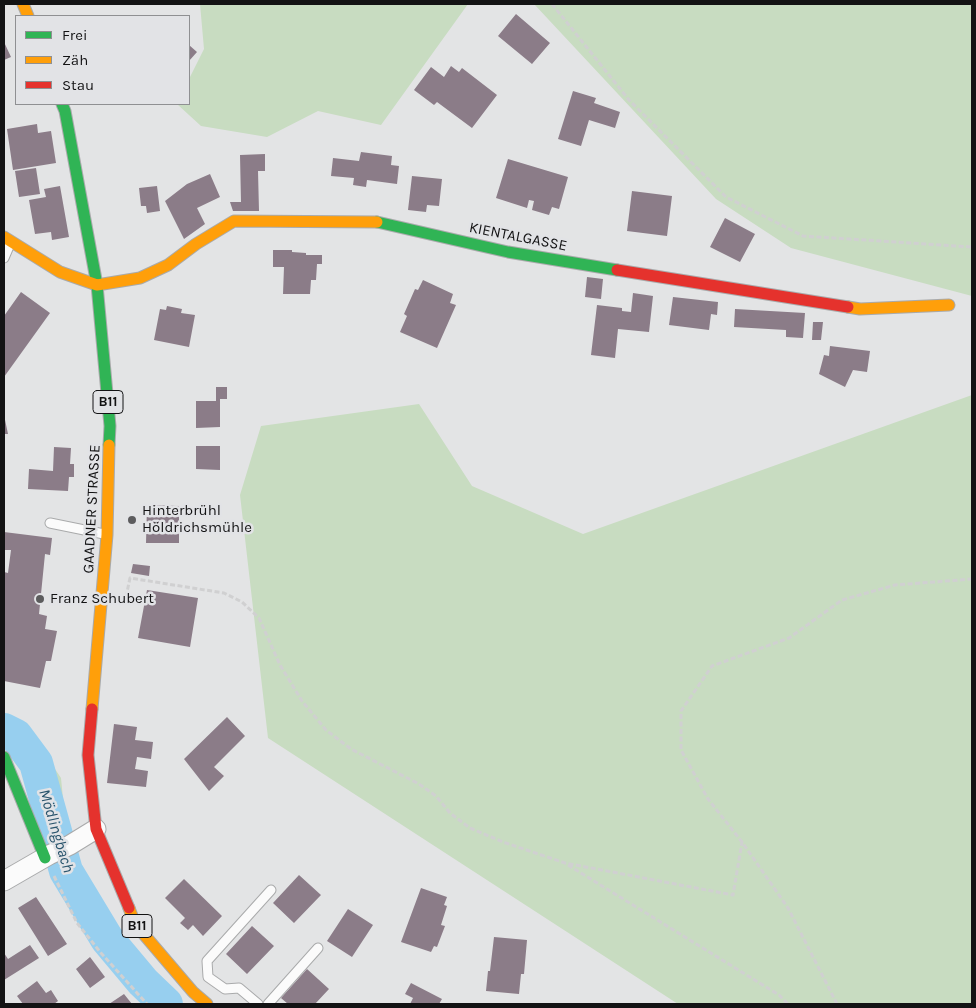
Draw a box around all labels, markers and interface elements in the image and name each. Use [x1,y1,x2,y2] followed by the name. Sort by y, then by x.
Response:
[15,15,190,105] legend
[62,26,87,44] text: Frei
[62,51,88,69] text: Zäh
[62,76,94,94] text: Stau
[468,219,568,255] street label: KIENTALGASSE
[93,391,123,414] road number: B11
[80,444,104,574] street label: GAADNER STRASSE
[142,502,252,537] place label: Hinterbrühl Höldrichsmühle
[126,514,138,526] marker: Hinterbrühl Höldrichsmühle
[50,590,154,608] place label: Franz Schubert
[34,593,46,605] marker: Franz Schubert
[34,787,78,875] water label: Mödlingbach
[122,914,152,938] road number: B11

